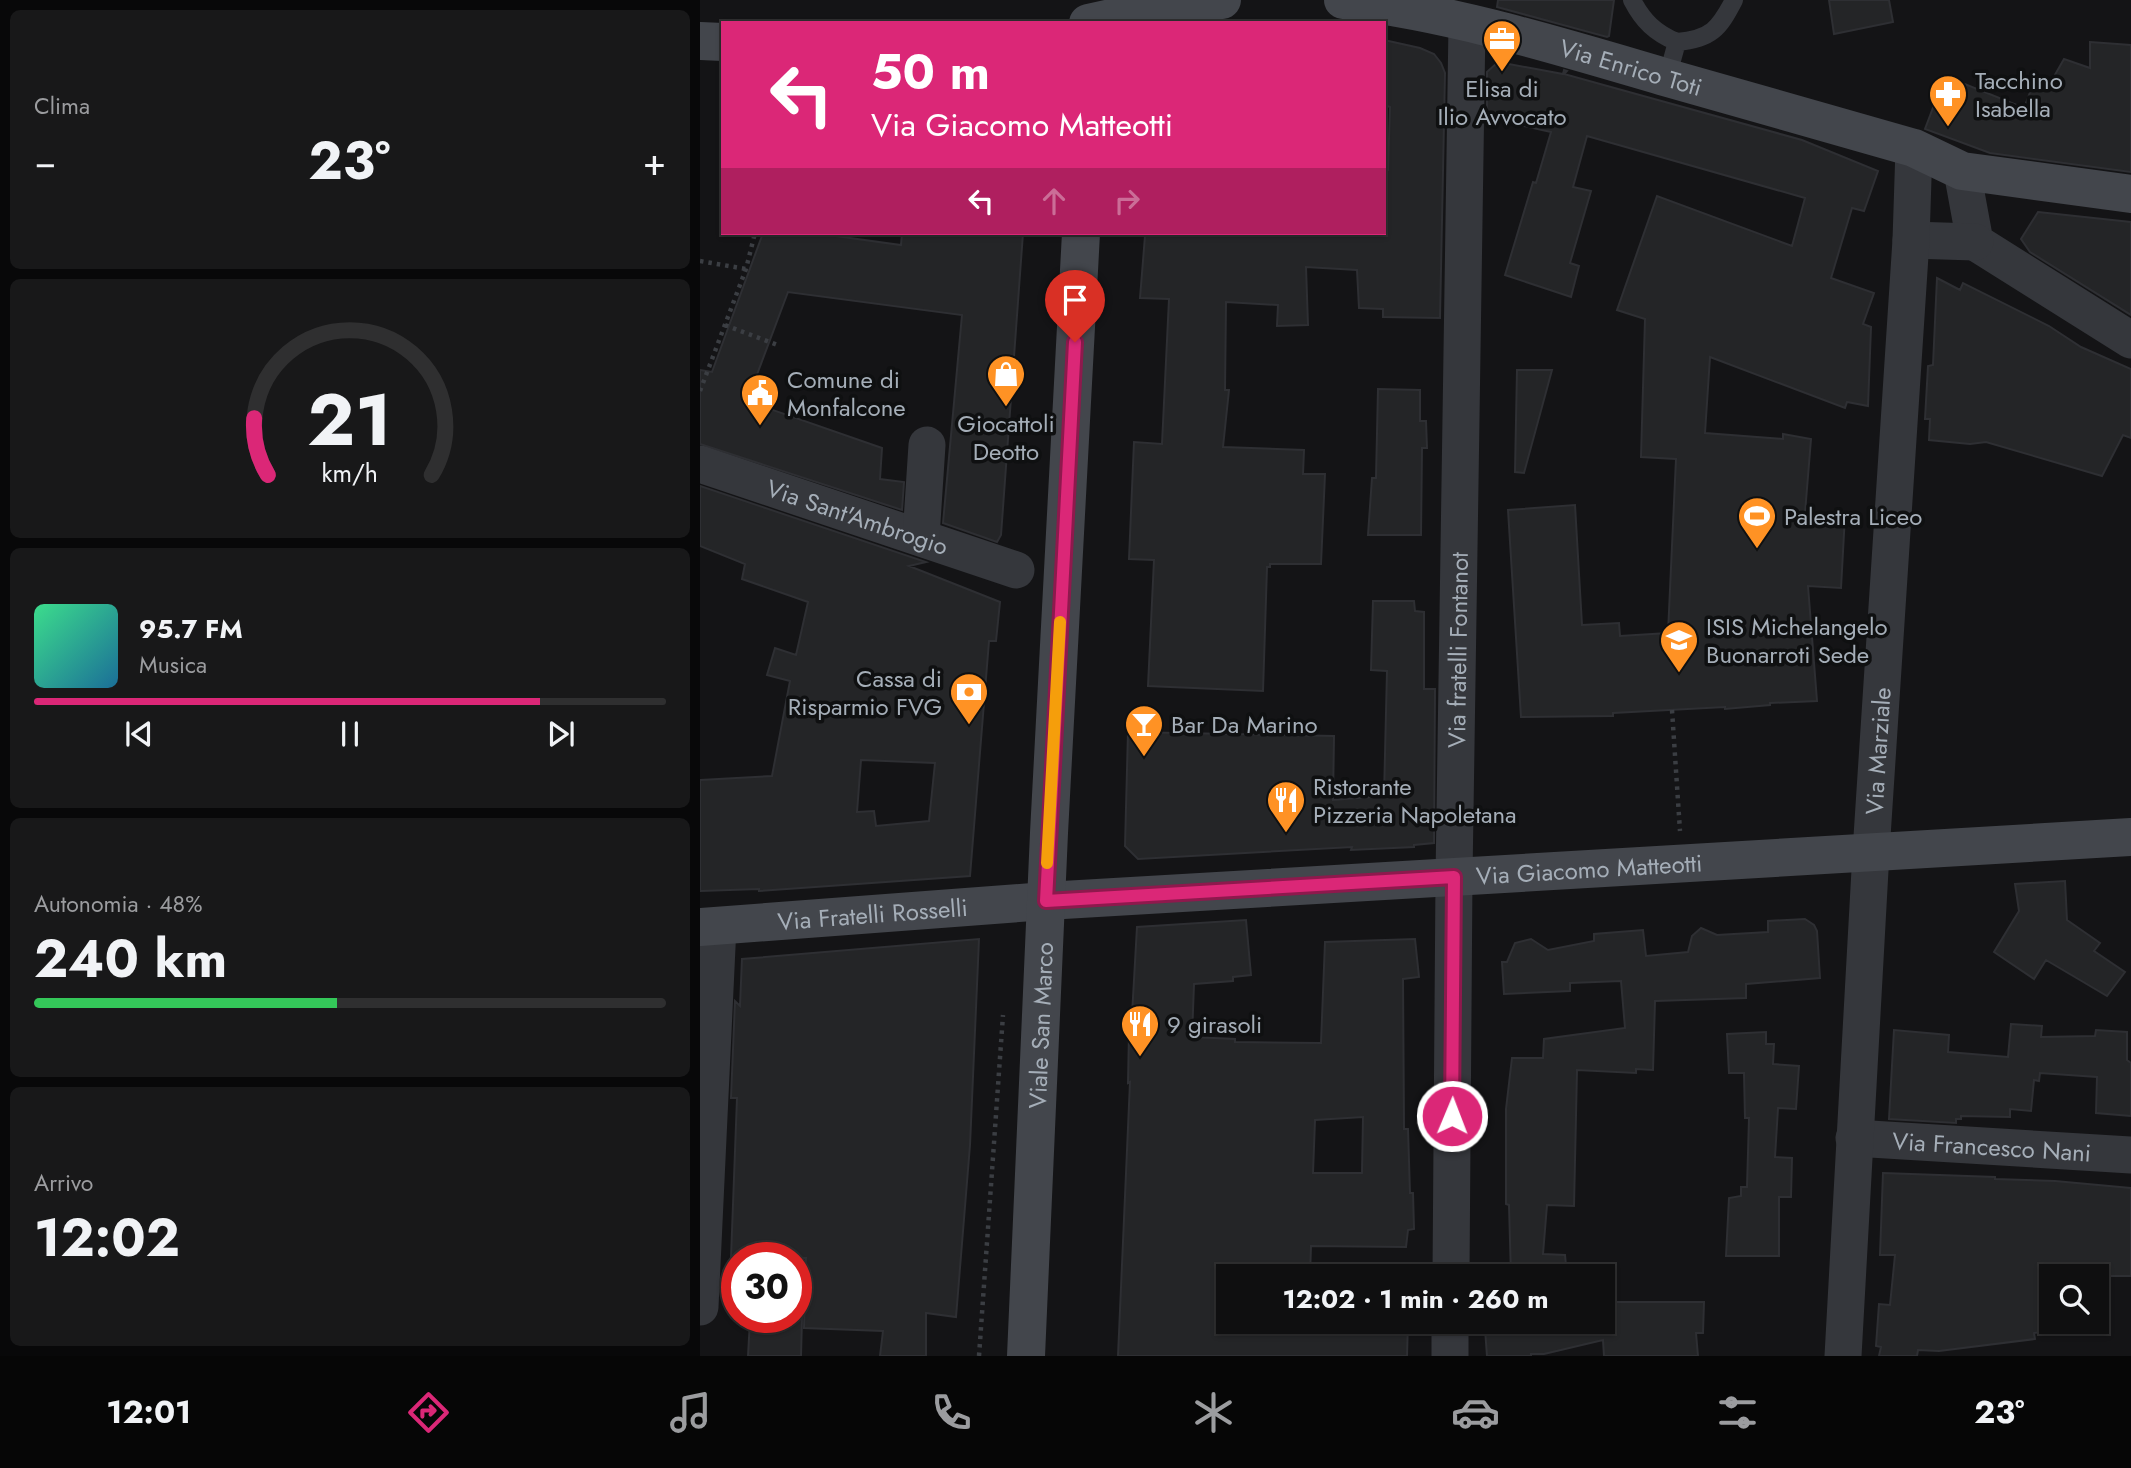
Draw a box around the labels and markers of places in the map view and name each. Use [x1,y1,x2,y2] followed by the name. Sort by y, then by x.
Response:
[1481,18,1523,73] office icon: Elisa di Ilio Avvocato
[1975,63,2063,126] place label: Tacchino Isabella
[1437,71,1567,134] place label: Elisa di Ilio Avvocato
[1927,73,1969,128] pharmacy icon: Tacchino Isabella
[1045,270,1105,342] pin
[985,353,1027,408] shop icon: Giocattoli Deotto
[787,362,906,425] place label: Comune di Monfalcone
[739,372,781,427] public building icon: Comune di Monfalcone
[957,406,1055,469] place label: Giocattoli Deotto
[1736,495,1778,550] sports icon: Palestra Liceo
[1784,499,1922,534] place label: Palestra Liceo
[1706,609,1888,672] place label: ISIS Michelangelo Buonarroti Sede
[1658,619,1700,674] school or university icon: ISIS Michelangelo Buonarroti Sede
[788,661,942,724] place label: Cassa di Risparmio FVG
[948,671,990,726] bank icon: Cassa di Risparmio FVG
[1123,703,1165,758] bar icon: Bar Da Marino
[1171,707,1318,742] place label: Bar Da Marino
[1313,769,1517,832] place label: Ristorante Pizzeria Napoletana
[1265,779,1307,834] restaurant icon: Ristorante Pizzeria Napoletana
[1119,1003,1161,1058] restaurant icon: 9 girasoli
[1167,1007,1262,1042] place label: 9 girasoli

